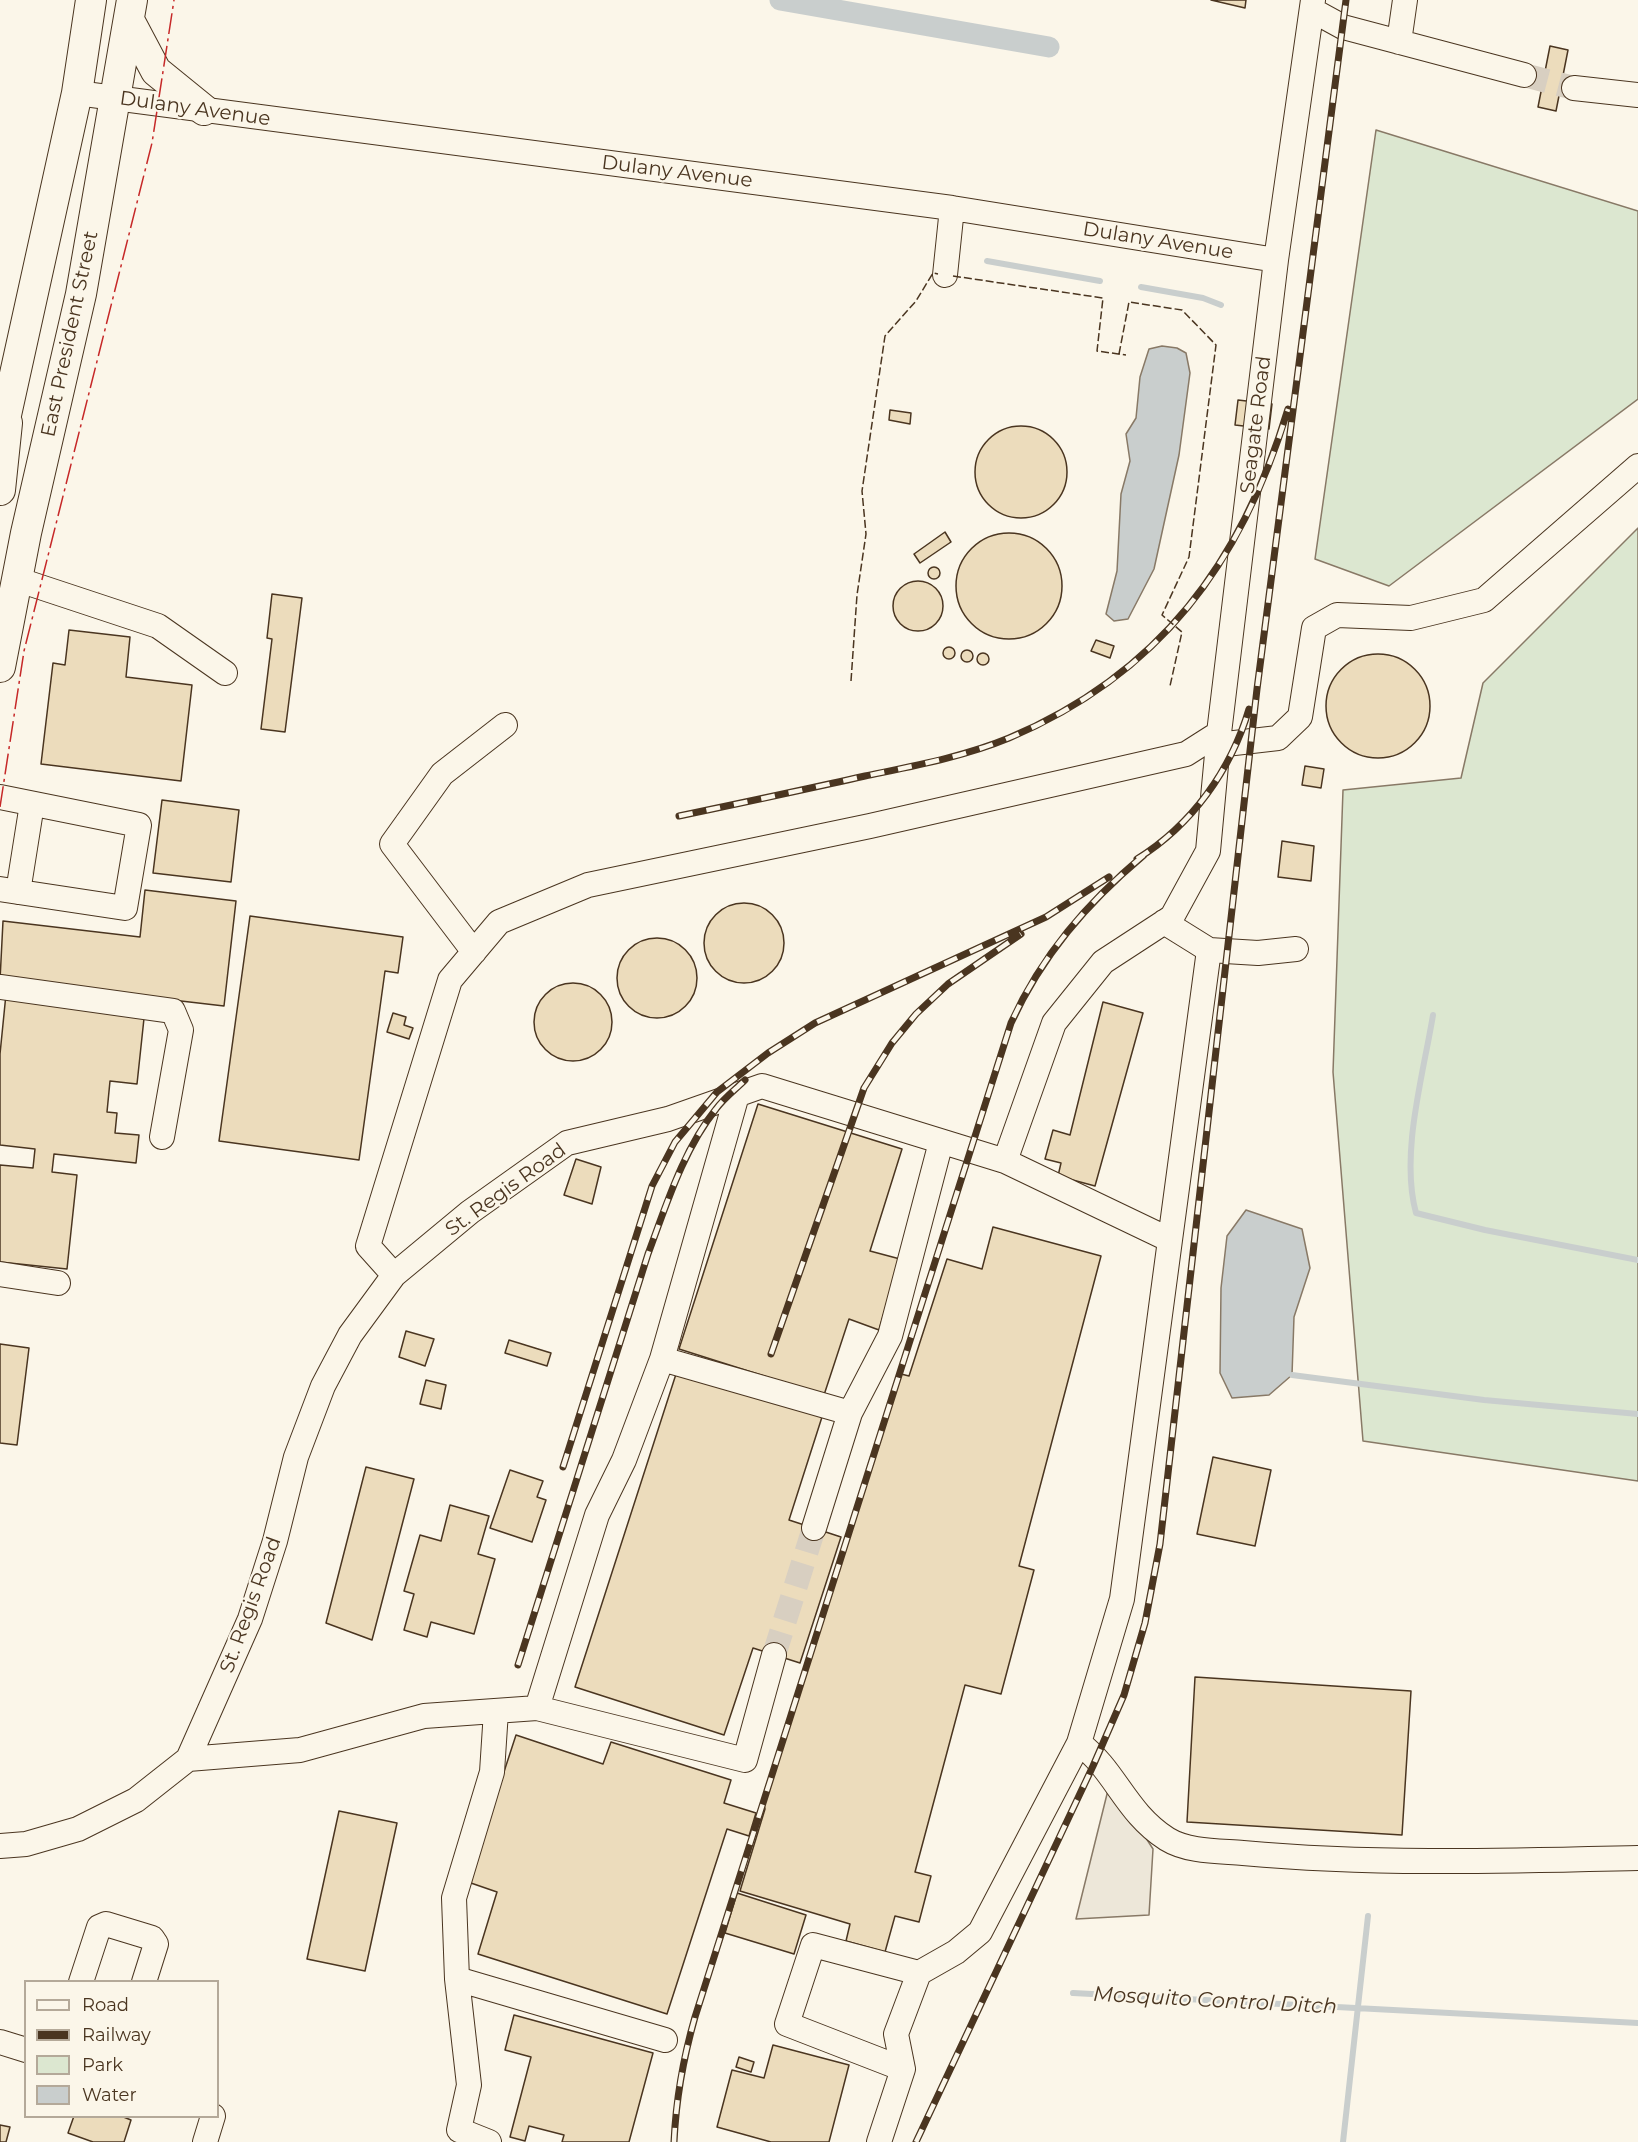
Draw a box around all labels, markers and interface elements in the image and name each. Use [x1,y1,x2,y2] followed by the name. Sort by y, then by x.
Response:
[118,87,272,131] street label: Dulany Avenue
[600,151,754,193] street label: Dulany Avenue
[1081,217,1235,265] street label: Dulany Avenue
[36,229,104,439] street label: East President Street
[1236,355,1276,495] street label: Seagate Road
[441,1138,571,1242] street label: St. Regis Road
[215,1534,287,1676] street label: St. Regis Road
[24,1980,219,2118] legend
[1092,1982,1338,2020] water label: Mosquito Control Ditch
[82,1994,129,2016] text: Road
[82,2024,151,2046] text: Railway
[82,2054,123,2076] text: Park
[82,2084,137,2106] text: Water

